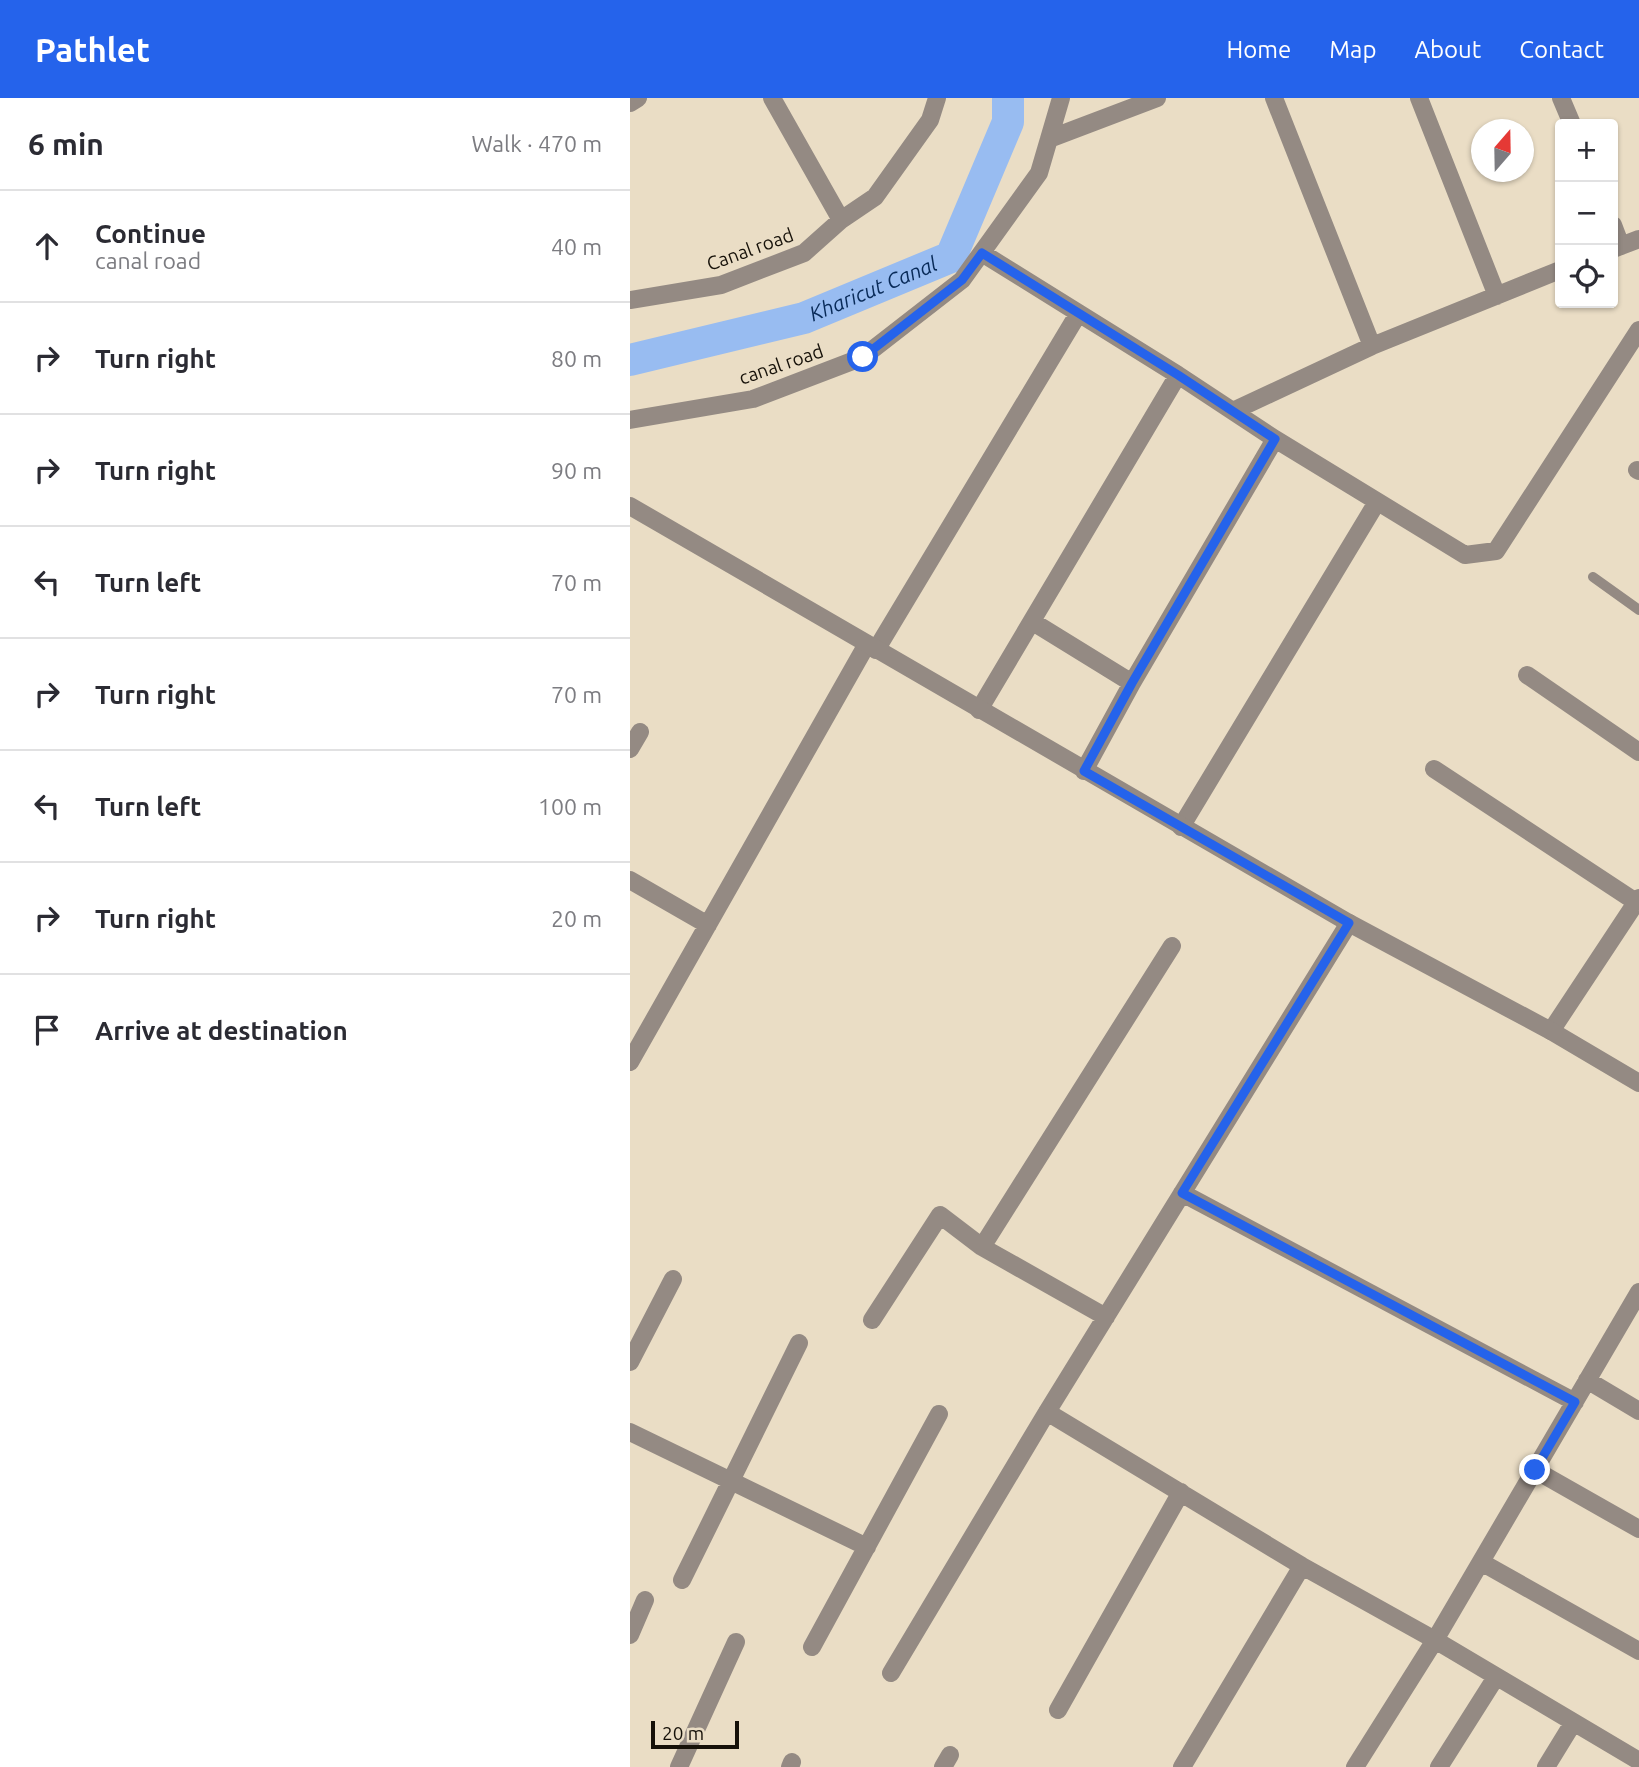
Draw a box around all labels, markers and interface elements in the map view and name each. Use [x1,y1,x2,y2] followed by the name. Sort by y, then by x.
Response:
[35,31,150,68] text: Pathlet
[1226,36,1291,63] text: Home
[1329,36,1376,63] text: Map
[1414,36,1481,63] text: About
[1519,36,1604,63] text: Contact
[1471,119,1534,182] north arrow
[1555,119,1618,308] map controls
[1555,119,1618,182] button: +
[28,127,104,161] text: 6 min
[471,131,602,156] text: Walk · 470 m
[1555,182,1618,245] button: −
[95,219,206,248] text: Continue
[704,223,796,275] street label: Canal road
[28,227,66,265] icon: ahead
[551,234,602,259] text: 40 m
[1555,245,1618,308] button: locate
[95,248,201,273] text: canal road
[805,251,941,326] water label: Kharicut Canal
[28,339,66,377] icon: right
[736,339,826,389] street label: canal road
[847,341,878,372] route start
[95,344,216,373] text: Turn right
[551,346,602,371] text: 80 m
[28,451,66,489] icon: right
[95,456,216,485] text: Turn right
[551,458,602,483] text: 90 m
[28,563,66,601] icon: left
[95,568,201,597] text: Turn left
[551,570,602,595] text: 70 m
[28,675,66,713] icon: right
[95,680,216,709] text: Turn right
[551,682,602,707] text: 70 m
[28,787,66,825] icon: left
[95,792,201,821] text: Turn left
[538,794,602,819] text: 100 m
[28,899,66,937] icon: right
[95,904,216,933] text: Turn right
[551,906,602,931] text: 20 m
[28,1011,66,1049] icon: arrive
[95,1016,348,1045] text: Arrive at destination
[1519,1454,1550,1485] route end
[651,1718,738,1750] scale bar
[662,1722,704,1744] text: 20 m

